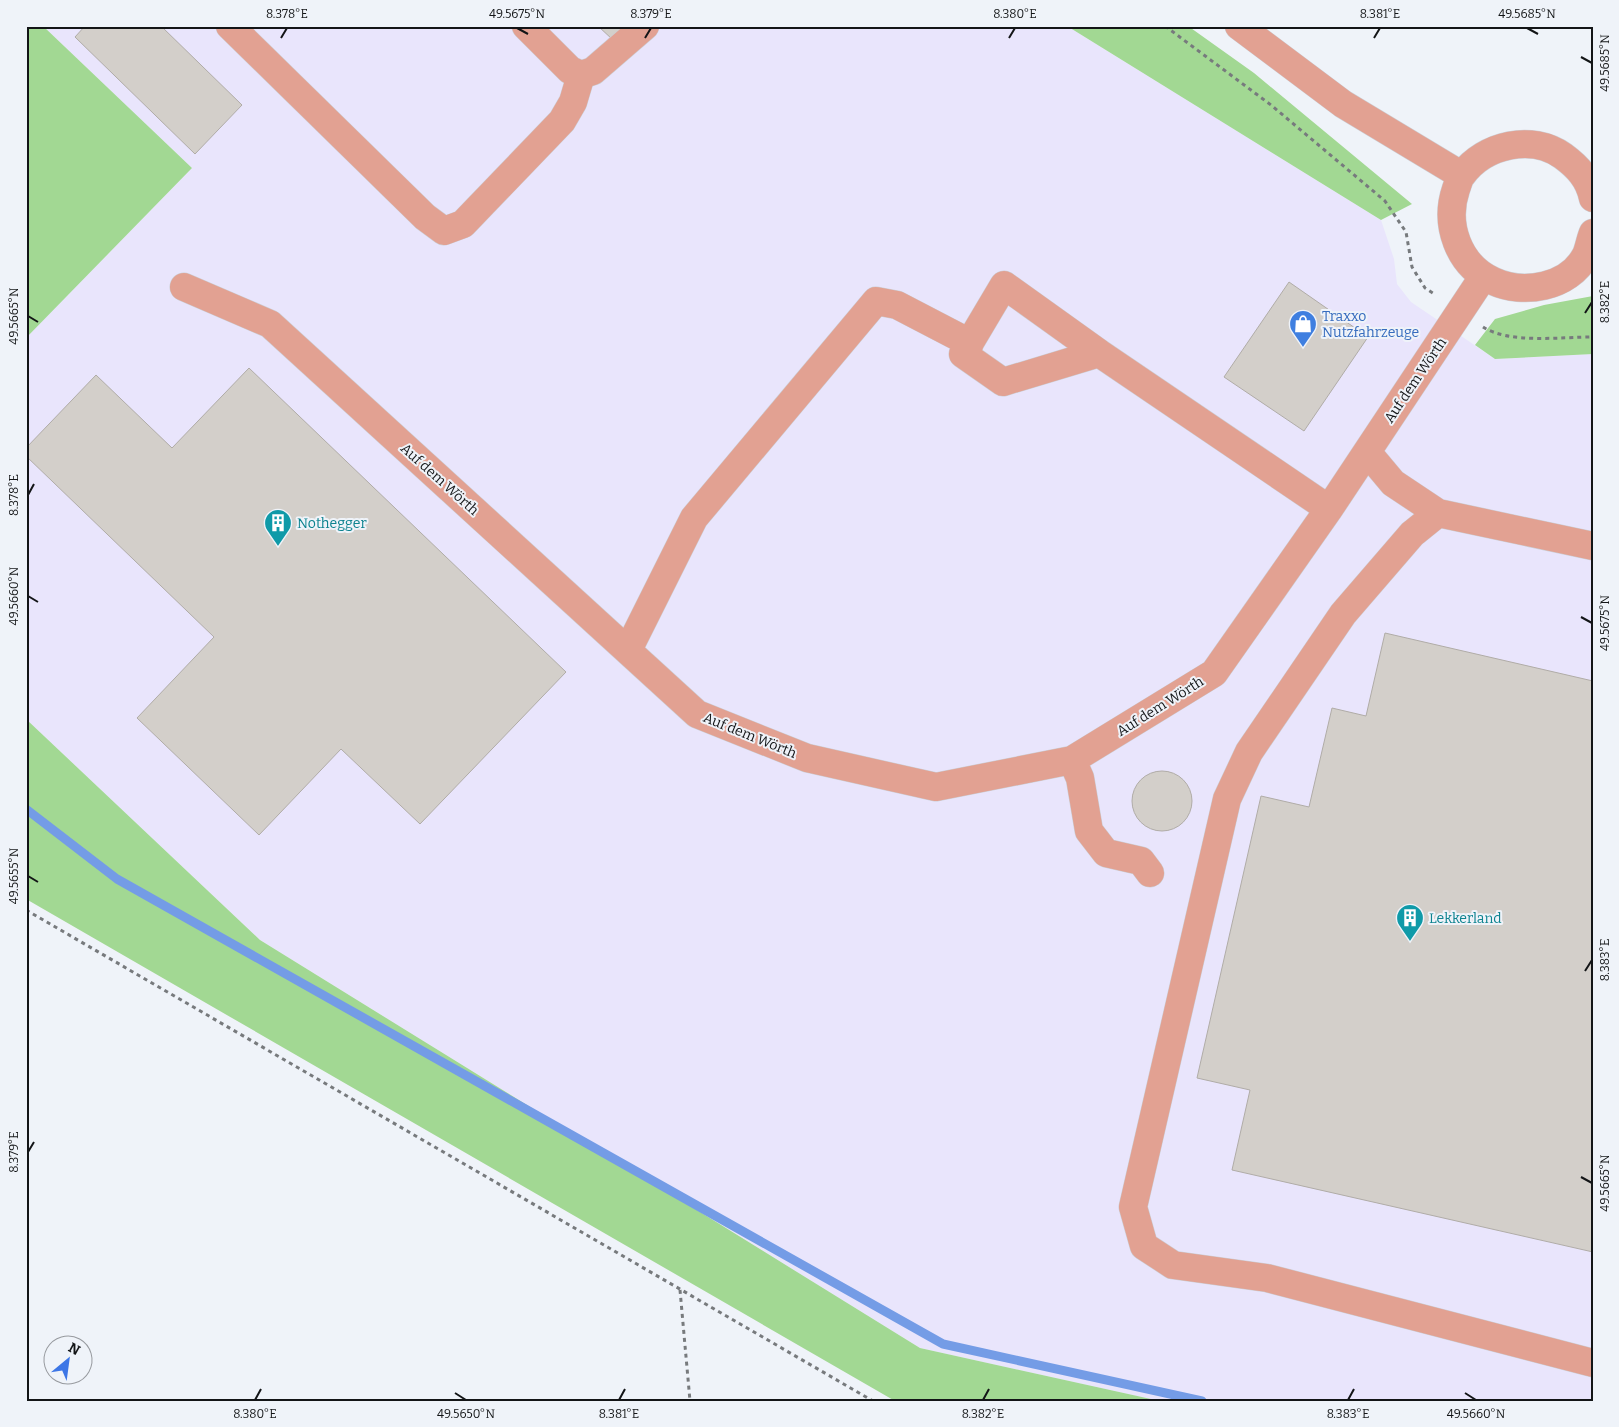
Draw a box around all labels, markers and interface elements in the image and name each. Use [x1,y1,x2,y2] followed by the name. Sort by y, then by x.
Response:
[266,7,308,21] text: 8.378°E
[489,7,546,21] text: 49.5675°N
[630,7,672,21] text: 8.379°E
[993,7,1037,21] text: 8.380°E
[1360,7,1400,21] text: 8.381°E
[1498,7,1556,21] text: 49.5685°N
[1598,34,1612,92] text: 49.5685°N
[1598,281,1612,323] text: 8.382°E
[7,287,21,345] text: 49.5665°N
[1322,308,1419,341] place label: Traxxo Nutzfahrzeuge
[1288,309,1318,348] shop icon: Traxxo Nutzfahrzeuge
[1381,334,1450,426] street label: Auf dem Wörth
[397,440,482,519] street label: Auf dem Wörth
[7,474,21,516] text: 8.378°E
[263,508,293,547] building icon: Nothegger
[297,515,367,532] place label: Nothegger
[7,566,21,625] text: 49.5660°N
[1598,594,1612,651] text: 49.5675°N
[1114,673,1207,740] street label: Auf dem Wörth
[701,709,799,762] street label: Auf dem Wörth
[7,847,21,904] text: 49.5655°N
[1395,903,1425,942] building icon: Lekkerland
[1429,910,1502,927] place label: Lekkerland
[1598,939,1612,981] text: 8.383°E
[7,1131,21,1173] text: 8.379°E
[1598,1154,1612,1212] text: 49.5665°N
[42,1334,92,1384] north arrow
[65,1339,83,1359] text: N
[233,1407,277,1421] text: 8.380°E
[437,1407,495,1421] text: 49.5650°N
[599,1407,639,1421] text: 8.381°E
[962,1407,1004,1421] text: 8.382°E
[1327,1407,1369,1421] text: 8.383°E
[1447,1407,1506,1421] text: 49.5660°N

